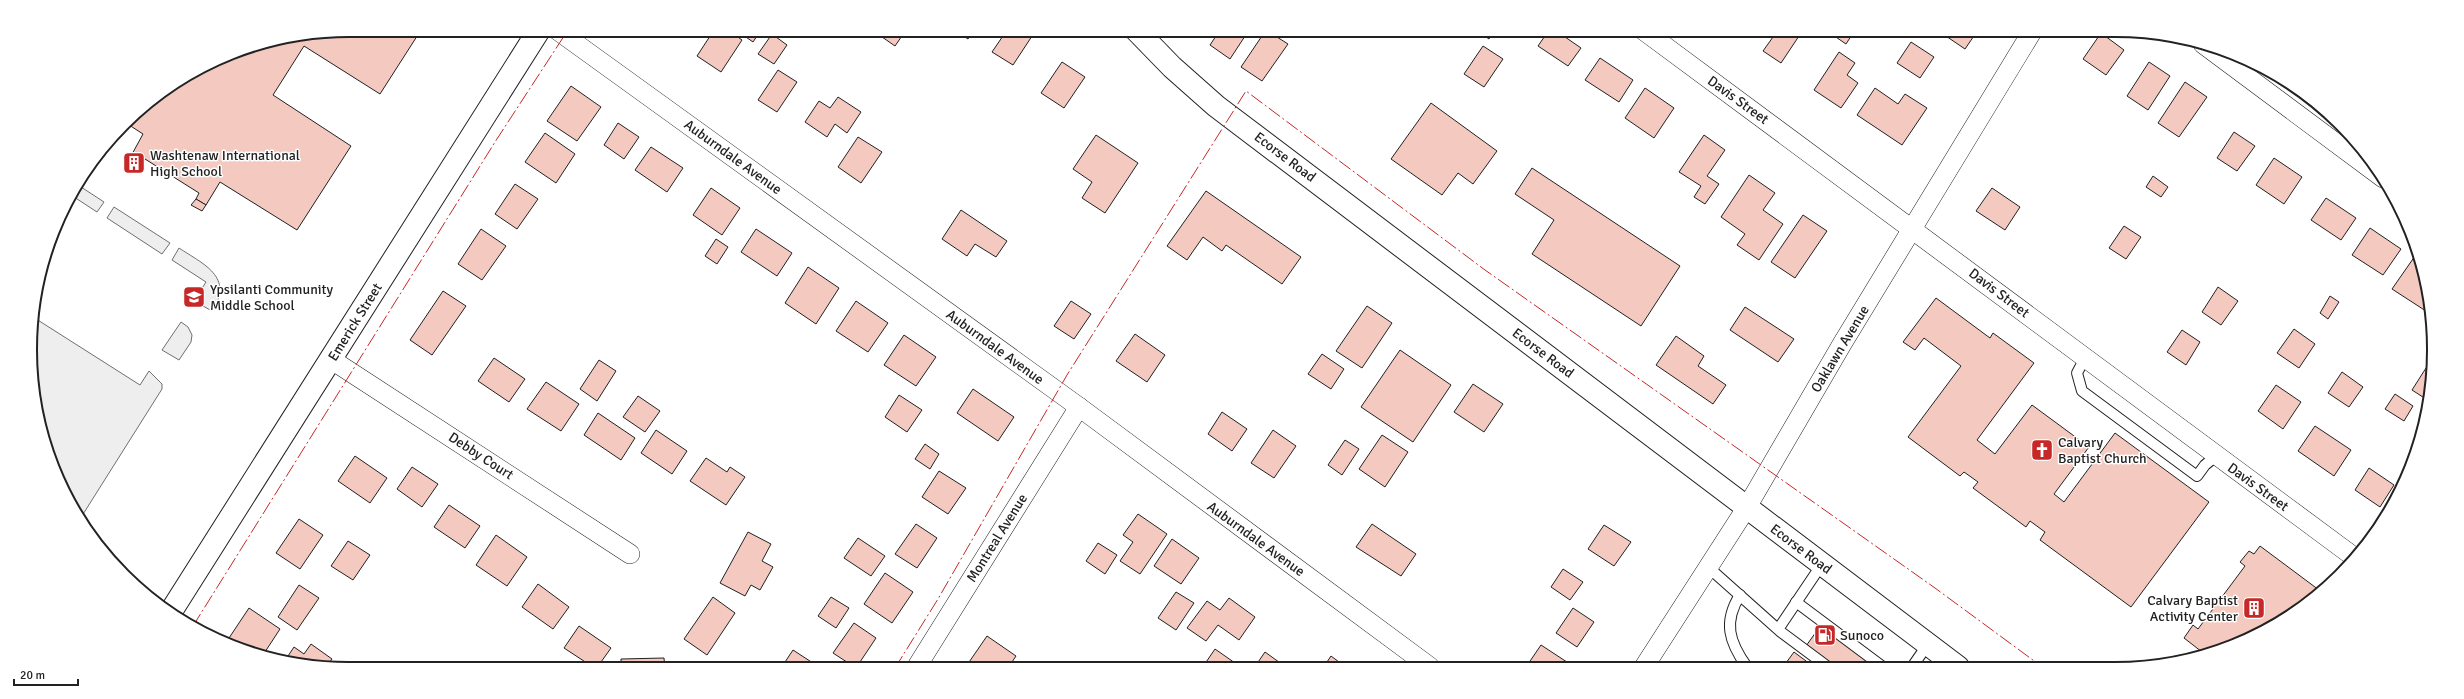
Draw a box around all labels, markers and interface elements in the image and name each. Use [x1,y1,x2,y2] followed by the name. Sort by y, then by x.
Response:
[1704,72,1772,128] street label: Davis Street
[681,116,785,198] street label: Auburndale Avenue
[1251,128,1319,186] street label: Ecorse Road
[150,147,300,180] place label: Washtenaw International High School
[121,150,147,176] building icon: Washtenaw International High School
[1965,265,2033,321] street label: Davis Street
[324,280,386,364] street label: Emerick Street
[210,281,333,314] place label: Ypsilanti Community Middle School
[181,284,207,310] school or university icon: Ypsilanti Community Middle School
[1807,302,1873,396] street label: Oaklawn Avenue
[943,306,1047,388] street label: Auburndale Avenue
[1509,324,1577,382] street label: Ecorse Road
[445,429,517,483] street label: Debby Court
[2058,434,2147,467] place label: Calvary Baptist Church
[2029,437,2055,463] church icon: Calvary Baptist Church
[2224,459,2292,515] street label: Davis Street
[963,491,1031,585] street label: Montreal Avenue
[1204,498,1308,580] street label: Auburndale Avenue
[1767,520,1835,578] street label: Ecorse Road
[2147,592,2239,625] place label: Calvary Baptist Activity Center
[2241,595,2267,621] building icon: Calvary Baptist Activity Center
[1812,622,1838,648] fuel station icon: Sunoco
[1840,627,1884,644] place label: Sunoco
[14,661,78,687] scale bar
[20,668,45,683] text: 20 m

